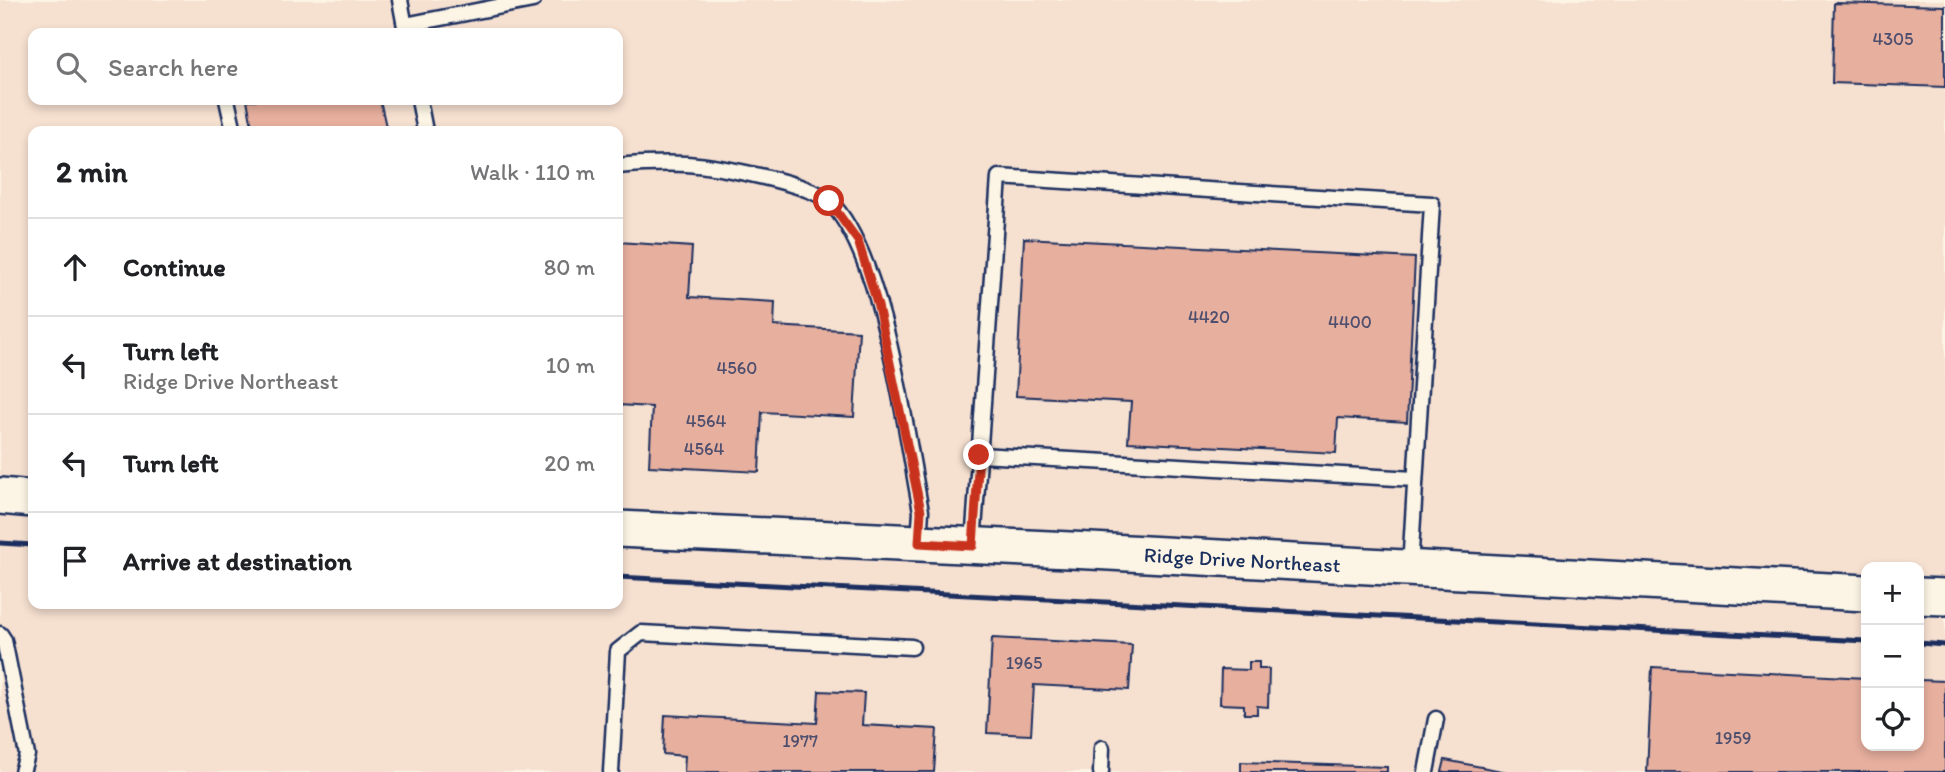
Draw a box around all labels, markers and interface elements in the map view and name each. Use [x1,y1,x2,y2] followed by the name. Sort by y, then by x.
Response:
[28,28,623,105] search box
[1872,28,1914,50] house number: 4305
[52,48,90,86] icon: search
[108,51,238,83] text: Search here
[56,153,127,190] text: 2 min
[470,158,595,186] text: Walk · 110 m
[813,185,844,216] route start
[56,248,94,286] icon: ahead
[123,251,226,283] text: Continue
[544,253,595,281] text: 80 m
[1188,306,1230,328] house number: 4420
[1328,311,1372,333] house number: 4400
[123,335,219,367] text: Turn left
[56,346,94,384] icon: left
[546,351,595,379] text: 10 m
[717,357,757,379] house number: 4560
[123,367,338,395] text: Ridge Drive Northeast
[686,410,726,432] house number: 4564
[684,438,724,460] house number: 4564
[963,439,994,470] route end
[56,444,94,482] icon: left
[123,447,219,479] text: Turn left
[544,449,595,477] text: 20 m
[1143,541,1341,577] street label: Ridge Drive Northeast
[56,542,94,580] icon: arrive
[123,545,352,577] text: Arrive at destination
[1861,562,1924,751] map controls
[1861,562,1924,625] button: +
[1861,625,1924,688] button: −
[1006,652,1042,674] house number: 1965
[1861,688,1924,751] button: locate
[1715,727,1751,749] house number: 1959
[782,730,818,752] house number: 1977

